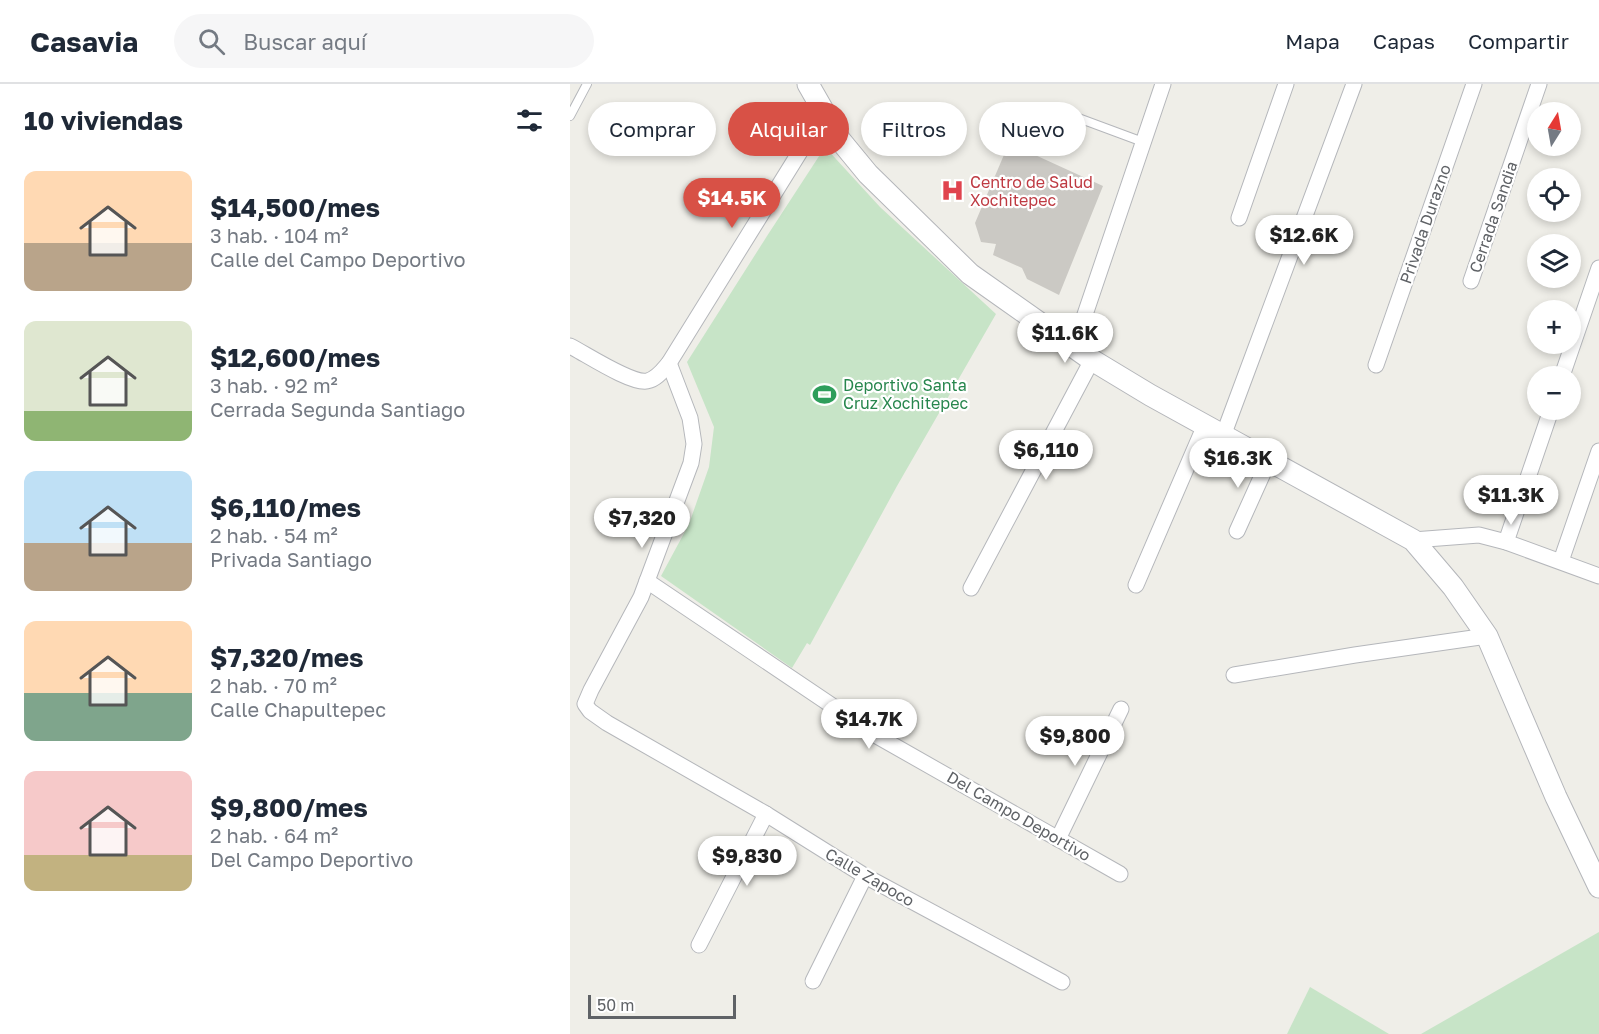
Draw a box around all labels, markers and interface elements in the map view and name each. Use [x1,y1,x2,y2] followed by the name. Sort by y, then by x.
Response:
[174,14,594,68] search box
[30,25,138,58] text: Casavia
[195,25,228,58] icon: search
[243,28,367,55] text: Buscar aquí
[1285,28,1340,54] text: Mapa
[1373,28,1435,54] text: Capas
[1468,28,1569,54] text: Compartir
[588,102,716,156] chip: Comprar
[728,102,849,156] chip: Alquilar
[861,102,967,156] chip: Filtros
[979,102,1086,156] chip: Nuevo
[1527,102,1581,156] north arrow
[1527,102,1581,420] map controls
[513,104,546,137] icon: filters
[24,105,183,136] text: 10 viviendas
[1465,159,1521,275] street label: Cerrada Sandia
[1395,162,1455,286] street label: Privada Durazno
[1527,168,1581,222] button: locate
[970,172,1093,210] place label: Centro de Salud Xochitepec
[683,178,781,229] pin: $14.5K
[939,178,965,204] hospital icon: Centro de Salud Xochitepec
[697,185,767,209] text: $14.5K
[210,192,380,223] text: $14,500/mes
[72,195,144,267] icon: home
[1255,215,1353,266] pin: $12.6K
[1269,222,1339,246] text: $12.6K
[210,223,348,247] text: 3 hab. · 104 m²
[1527,234,1581,288] button: layers
[210,247,466,271] text: Calle del Campo Deportivo
[1527,300,1581,354] button: +
[1016,313,1114,364] pin: $11.6K
[1031,320,1099,344] text: $11.6K
[210,342,380,373] text: $12,600/mes
[72,345,144,417] icon: home
[1527,366,1581,420] button: −
[210,373,338,397] text: 3 hab. · 92 m²
[843,375,968,413] place label: Deportivo Santa Cruz Xochitepec
[812,381,838,407] sports icon: Deportivo Santa Cruz Xochitepec
[210,397,465,421] text: Cerrada Segunda Santiago
[997,430,1095,481] pin: $6,110
[1013,437,1079,461] text: $6,110
[1189,438,1287,489] pin: $16.3K
[1203,445,1273,469] text: $16.3K
[1462,475,1560,526] pin: $11.3K
[1477,482,1545,506] text: $11.3K
[210,492,361,523] text: $6,110/mes
[72,495,144,567] icon: home
[593,498,691,549] pin: $7,320
[608,505,676,529] text: $7,320
[210,523,338,547] text: 2 hab. · 54 m²
[210,547,372,571] text: Privada Santiago
[210,642,364,673] text: $7,320/mes
[72,645,144,717] icon: home
[210,673,337,697] text: 2 hab. · 70 m²
[210,697,386,721] text: Calle Chapultepec
[820,699,918,750] pin: $14.7K
[835,706,903,730] text: $14.7K
[1026,716,1124,767] pin: $9,800
[1039,723,1111,747] text: $9,800
[944,767,1094,865] street label: Del Campo Deportivo
[210,792,368,823] text: $9,800/mes
[72,795,144,867] icon: home
[210,823,338,847] text: 2 hab. · 64 m²
[698,836,796,887] pin: $9,830
[712,843,782,867] text: $9,830
[822,843,918,911] street label: Calle Zapoco
[210,847,413,871] text: Del Campo Deportivo
[588,992,736,1020] scale bar
[597,995,634,1015] text: 50 m

